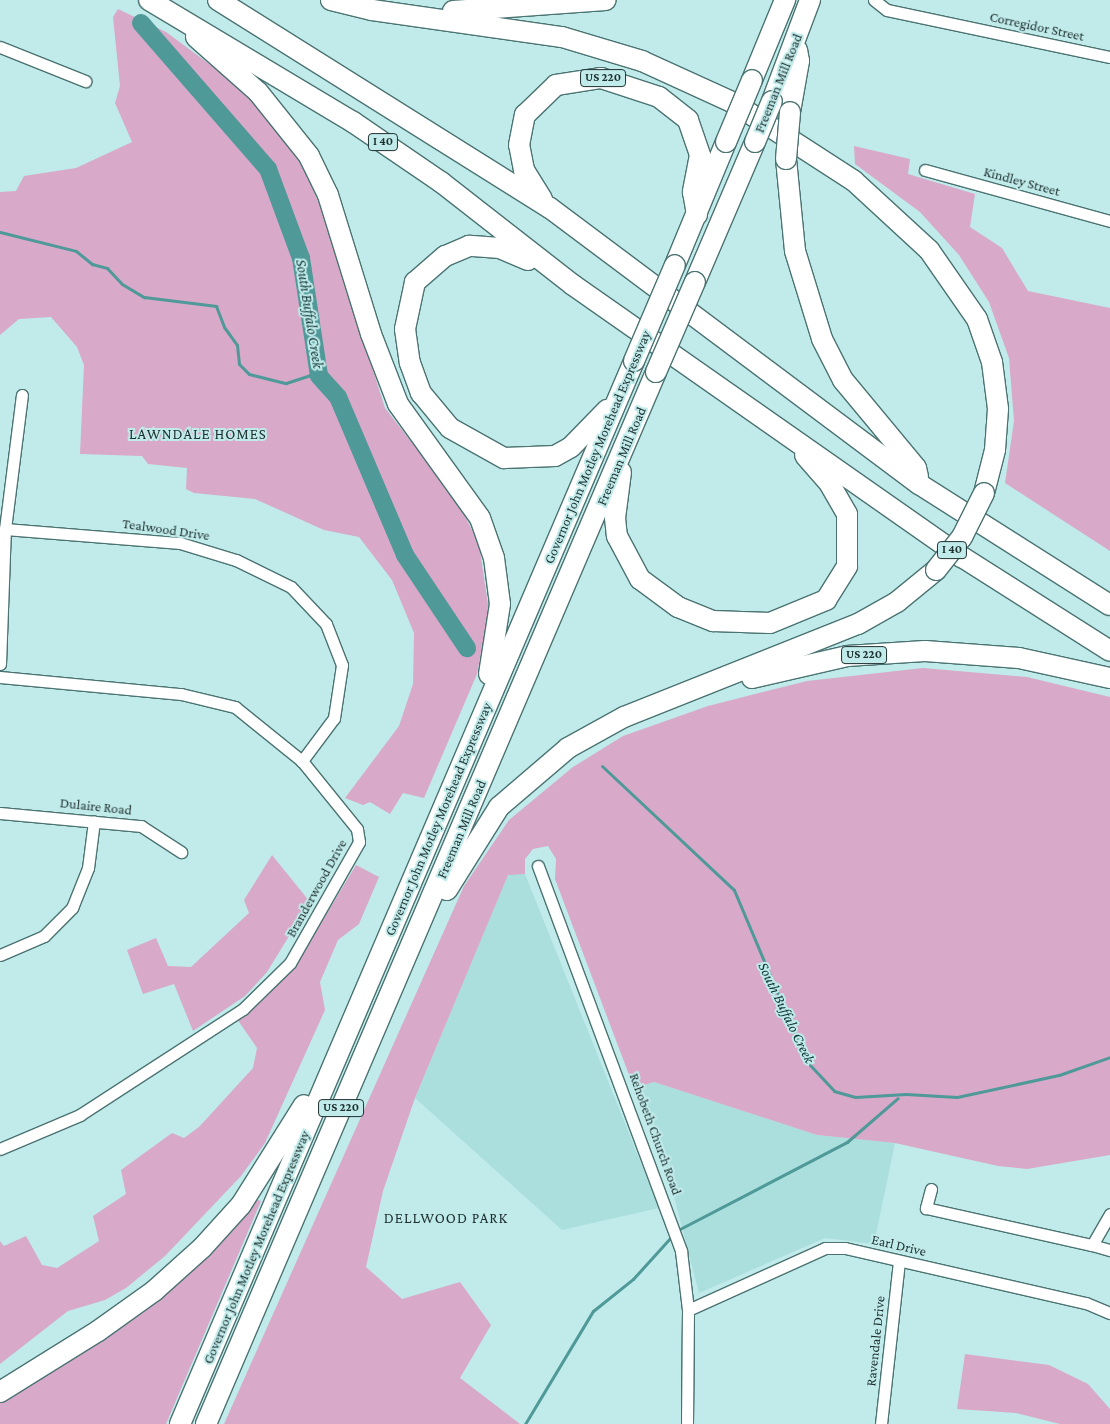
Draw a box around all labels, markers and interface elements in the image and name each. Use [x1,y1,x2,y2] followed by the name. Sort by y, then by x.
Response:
[988,8,1086,44] street label: Corregidor Street
[750,31,806,135] street label: Freeman Mill Road
[579,68,627,88] road number: US 220
[367,132,399,152] road number: I 40
[982,163,1062,199] street label: Kindley Street
[291,258,327,370] water label: South Buffalo Creek
[540,328,654,566] street label: Governor John Motley Morehead Expressway
[593,404,649,508] street label: Freeman Mill Road
[127,426,269,444] district label: LAWNDALE HOMES
[121,515,211,543] street label: Tealwood Drive
[936,540,968,560] road number: I 40
[840,646,888,664] road number: US 220
[381,700,495,938] street label: Governor John Motley Morehead Expressway
[433,777,489,881] street label: Freeman Mill Road
[59,794,133,818] street label: Dulaire Road
[282,836,350,940] street label: Branderwood Drive
[754,959,818,1067] water label: South Buffalo Creek
[626,1071,686,1197] street label: Rehobeth Church Road
[317,1098,365,1118] road number: US 220
[199,1128,313,1366] street label: Governor John Motley Morehead Expressway
[382,1210,510,1228] district label: DELLWOOD PARK
[870,1231,928,1259] street label: Earl Drive
[862,1295,888,1387] street label: Ravendale Drive

